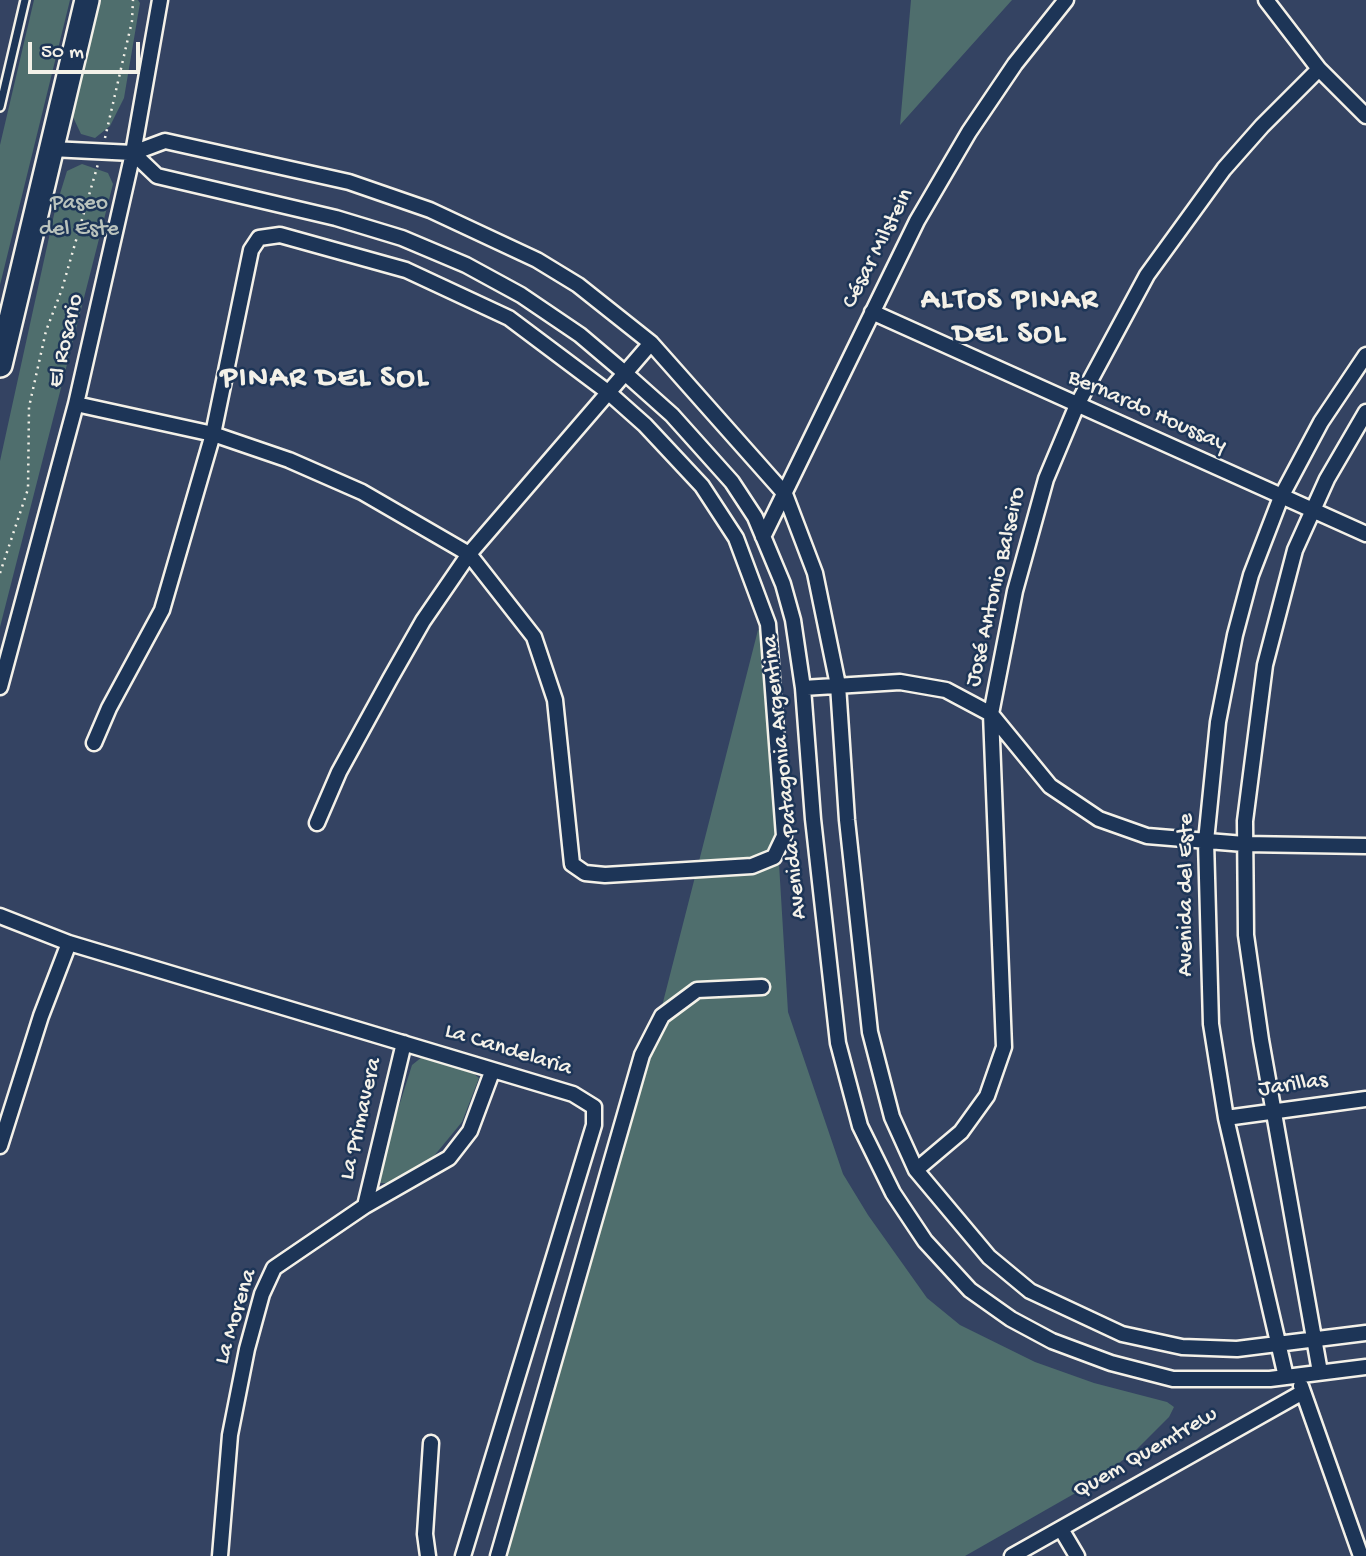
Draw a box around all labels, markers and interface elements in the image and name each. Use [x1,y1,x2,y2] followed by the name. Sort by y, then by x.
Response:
[32,28,144,72] scale bar
[41,41,84,66] text: 50 m
[837,184,921,314] street label: César Milstein
[39,190,119,244] park label: Paseo del Este
[922,284,1098,354] district label: ALTOS PINAR DEL SOL
[43,292,91,390] street label: El Rosario
[222,362,428,398] district label: PINAR DEL SOL
[1063,365,1231,459] street label: Bernardo Houssay
[961,484,1033,690] street label: José Antonio Balseiro
[757,634,815,920] street label: Avenida Patagonia Argentina
[1173,813,1201,977] street label: Avenida del Este
[441,1019,575,1083] street label: La Candelaria
[335,1055,389,1183] street label: La Primavera
[1257,1068,1329,1104] street label: Jarillas
[209,1266,265,1368] street label: La Morena
[1069,1402,1223,1506] street label: Quem Quemtrew

